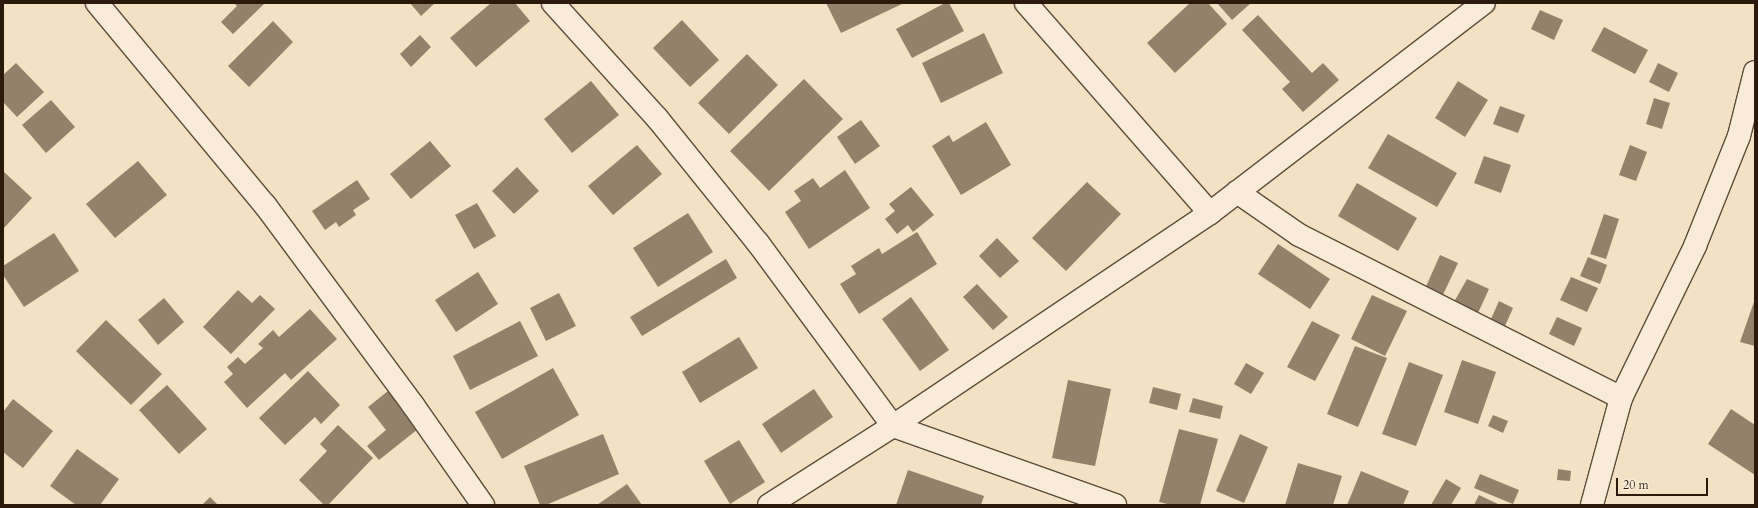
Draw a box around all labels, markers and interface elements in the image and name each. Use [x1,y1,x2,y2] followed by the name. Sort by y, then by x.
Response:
[1618,470,1710,496] scale bar
[1623,477,1649,493] text: 20 m

